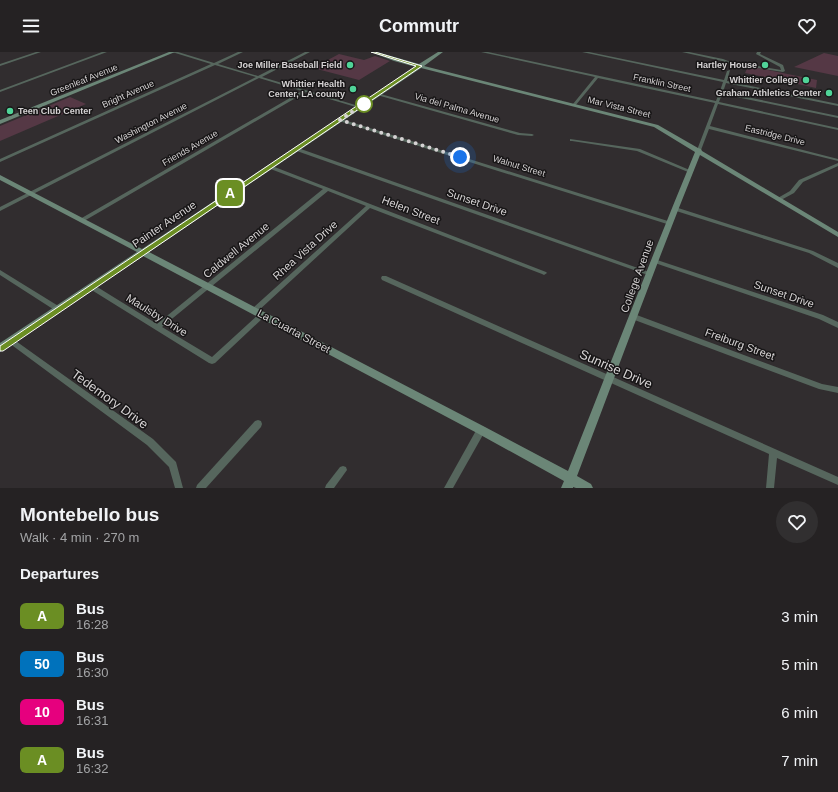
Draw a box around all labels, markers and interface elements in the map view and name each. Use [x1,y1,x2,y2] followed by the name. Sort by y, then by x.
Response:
[20,15,42,37] icon: menu
[796,15,818,37] icon: heart
[379,16,459,36] text: Commutr
[237,60,342,70] place label: Joe Miller Baseball Field
[345,60,355,70] marker: Joe Miller Baseball Field
[696,60,757,70] place label: Hartley House
[760,60,770,70] marker: Hartley House
[49,62,119,98] street label: Greenleaf Avenue
[632,72,692,94] street label: Franklin Street
[729,75,798,85] place label: Whittier College
[801,75,811,85] marker: Whittier College
[100,78,156,110] street label: Bright Avenue
[268,79,345,99] place label: Whittier Health Center, LA county
[348,84,358,94] marker: Whittier Health Center, LA county
[716,88,821,98] place label: Graham Athletics Center
[824,88,834,98] marker: Graham Athletics Center
[413,91,501,125] street label: Via del Palma Avenue
[587,94,652,120] street label: Mar Vista Street
[355,95,373,113] unlabelled marker
[113,100,189,146] street label: Washington Avenue
[5,106,15,116] marker: Teen Club Center
[18,106,92,116] place label: Teen Club Center
[744,123,806,147] street label: Eastridge Drive
[160,128,220,168] street label: Friends Avenue
[450,147,470,167] your location
[492,153,547,179] street label: Walnut Street
[217,180,243,206] line badge: A
[225,185,235,201] text: A
[445,186,509,218] street label: Sunset Drive
[380,193,442,227] street label: Helen Street
[130,198,198,250] street label: Painter Avenue
[270,218,340,282] street label: Rhea Vista Drive
[201,220,271,280] street label: Caldwell Avenue
[618,238,656,314] street label: College Avenue
[752,278,816,310] street label: Sunset Drive
[124,291,190,339] street label: Maulsby Drive
[256,307,332,355] street label: La Cuarta Street
[703,326,777,362] street label: Freiburg Street
[577,346,655,392] street label: Sunrise Drive
[69,366,151,432] street label: Tedemory Drive
[776,501,818,543] button: heart
[20,504,159,525] text: Montebello bus
[20,530,139,545] text: Walk · 4 min · 270 m
[20,565,99,582] text: Departures
[76,600,104,617] text: Bus
[37,608,47,624] text: A
[781,608,818,625] text: 3 min
[76,617,109,632] text: 16:28
[76,648,104,665] text: Bus
[34,656,50,672] text: 50
[781,656,818,673] text: 5 min
[76,665,109,680] text: 16:30
[76,696,104,713] text: Bus
[34,704,50,720] text: 10
[781,704,818,721] text: 6 min
[76,713,109,728] text: 16:31
[76,744,104,761] text: Bus
[37,752,47,768] text: A
[781,752,818,769] text: 7 min
[76,761,109,776] text: 16:32

